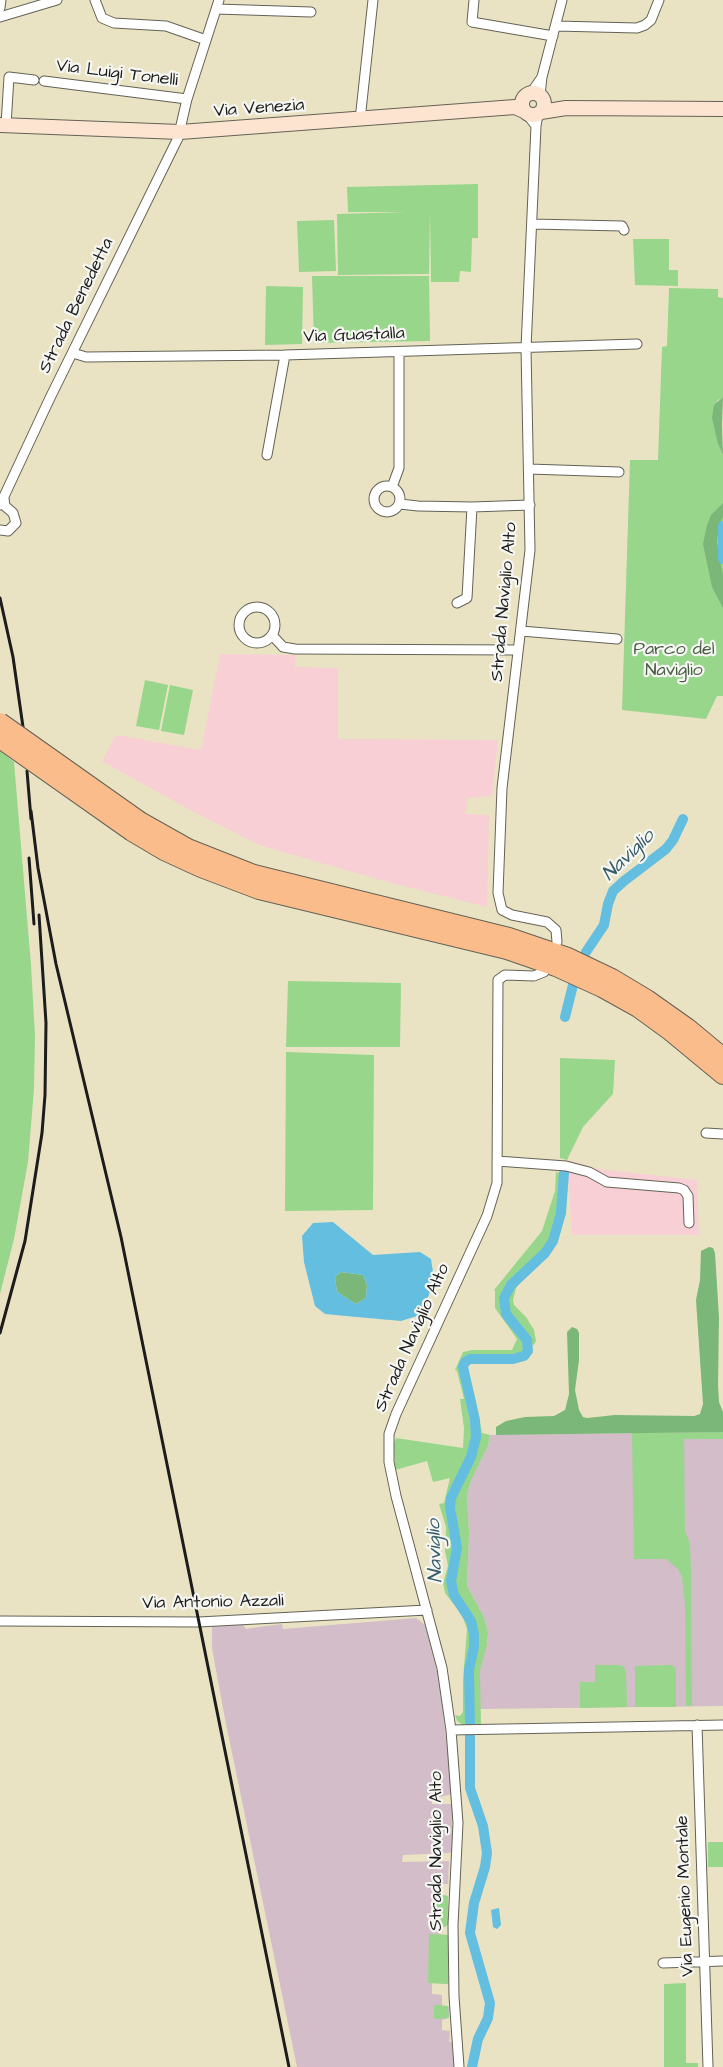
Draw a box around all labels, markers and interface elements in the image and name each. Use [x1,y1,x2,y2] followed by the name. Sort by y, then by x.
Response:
[55,56,179,92] street label: Via Luigi Tonelli
[213,95,305,123] street label: Via Venezia
[35,235,119,377] street label: Strada Benedetta
[303,323,405,349] street label: Via Guastalla
[487,521,523,683] street label: Strada Naviglio Alto
[633,639,715,682] park label: Parco del Naviglio
[598,825,660,887] water label: Naviglio
[371,1261,455,1415] street label: Strada Naviglio Alto
[423,1519,449,1583] water label: Naviglio
[142,1591,284,1615] street label: Via Antonio Azzali
[426,1771,448,1931] street label: Strada Naviglio Alto
[672,1815,700,1977] street label: Via Eugenio Montale

